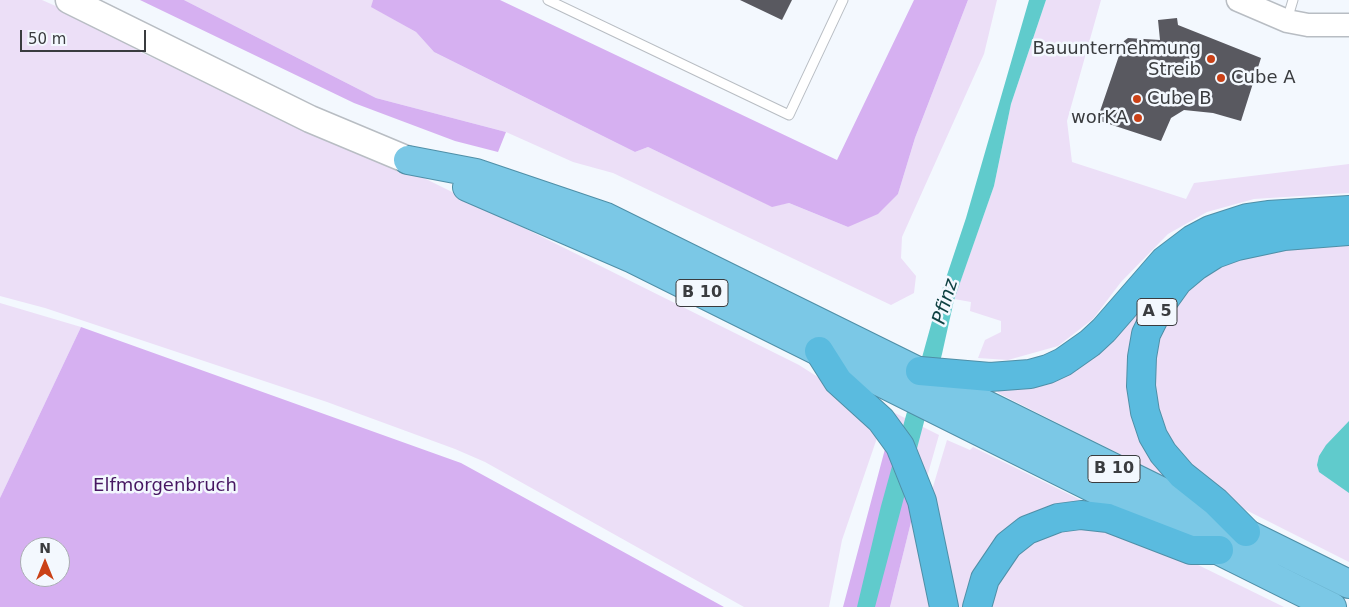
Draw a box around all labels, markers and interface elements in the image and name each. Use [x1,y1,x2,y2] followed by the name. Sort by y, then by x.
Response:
[22,20,149,52] scale bar
[28,30,66,48] text: 50 m
[1033,38,1201,80] place label: Bauunternehmung Streib
[1205,53,1217,65] marker: Bauunternehmung Streib
[1231,67,1296,89] place label: Cube A
[1215,72,1227,84] marker: Cube A
[1147,88,1212,110] place label: Cube B
[1131,93,1143,105] marker: Cube B
[1071,107,1128,129] place label: worKA
[1132,112,1144,124] marker: worKA
[928,277,964,327] water label: Pfinz
[676,280,728,306] road number: B 10
[1137,298,1177,326] road number: A 5
[1088,456,1140,482] road number: B 10
[93,475,237,497] park label: Elfmorgenbruch
[20,537,70,587] north arrow
[39,540,51,556] text: N

